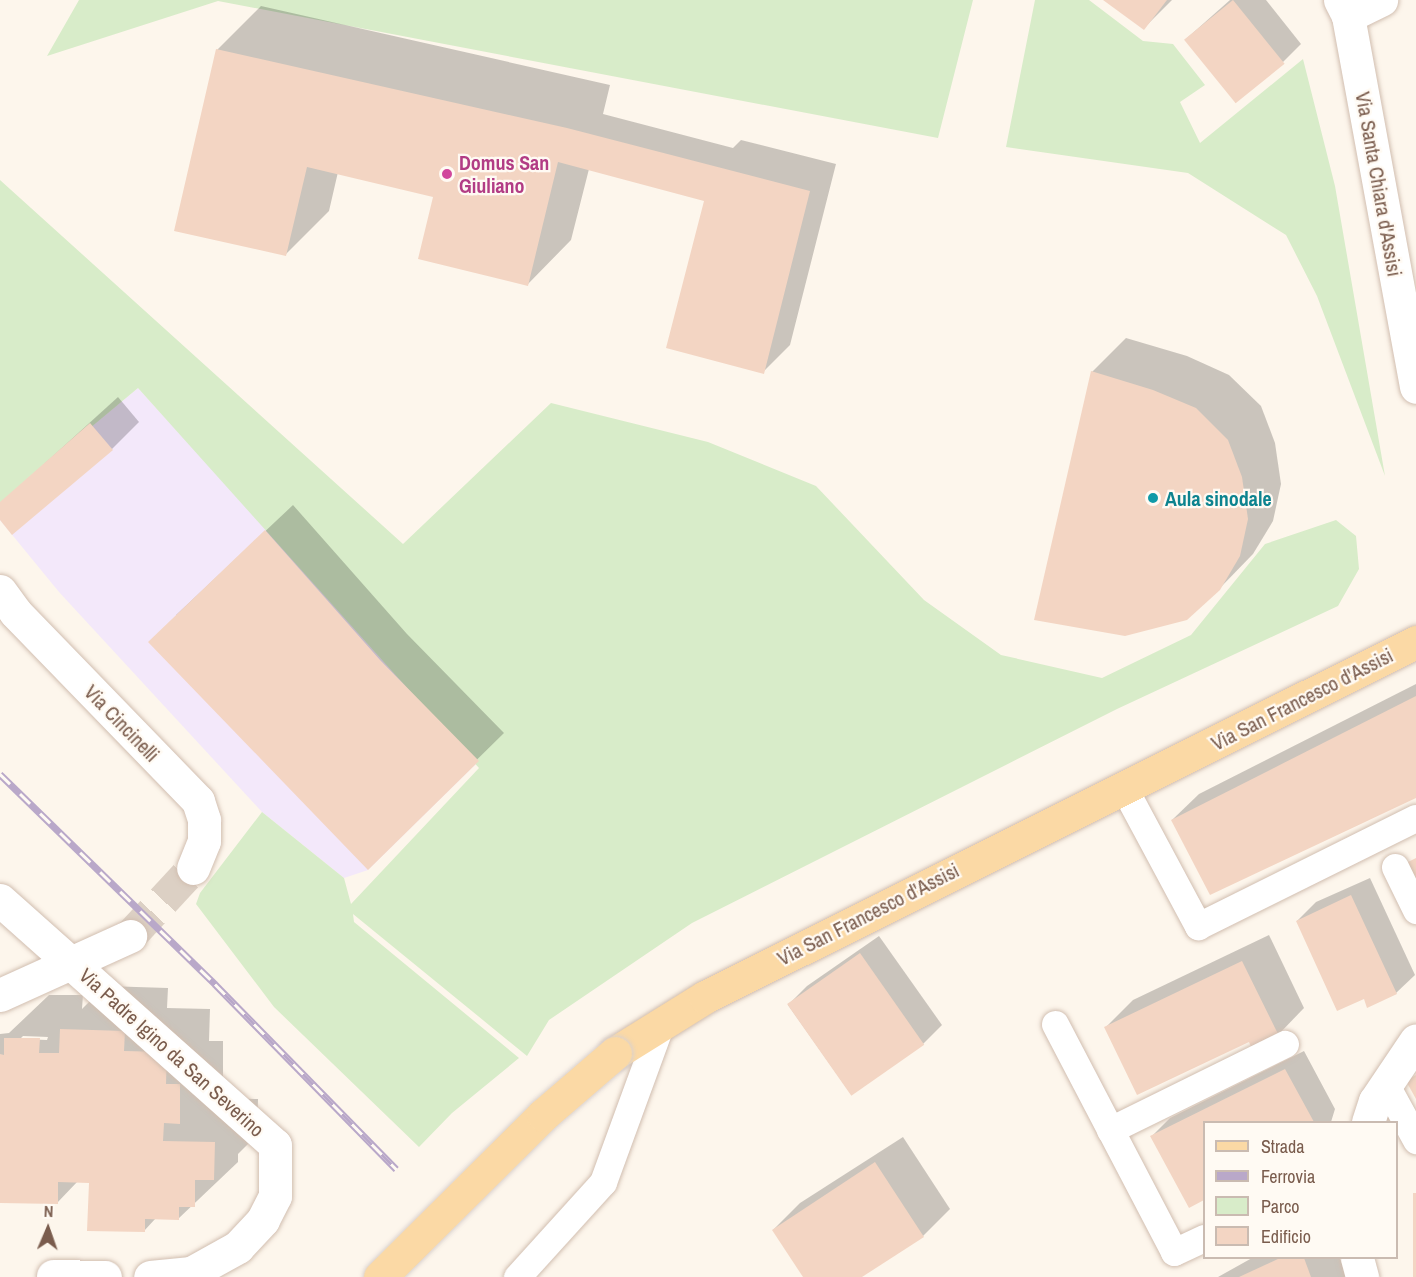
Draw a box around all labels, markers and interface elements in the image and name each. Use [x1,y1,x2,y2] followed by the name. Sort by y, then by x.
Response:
[1351,90,1407,278] street label: Via Santa Chiara d'Assisi
[459,150,549,197] place label: Domus San Giuliano
[440,167,454,181] marker: Domus San Giuliano
[1165,486,1272,510] place label: Aula sinodale
[1146,491,1160,505] marker: Aula sinodale
[1207,643,1397,755] street label: Via San Francesco d'Assisi
[80,680,164,766] street label: Via Cincinelli
[773,858,963,970] street label: Via San Francesco d'Assisi
[75,963,269,1141] street label: Via Padre Igino da San Severino
[1203,1121,1398,1259] legend
[1261,1134,1305,1159] text: Strada
[1261,1164,1315,1189] text: Ferrovia
[1261,1194,1300,1219] text: Parco
[18,1199,78,1259] north arrow
[43,1200,54,1222] text: N
[1261,1224,1311,1249] text: Edificio

